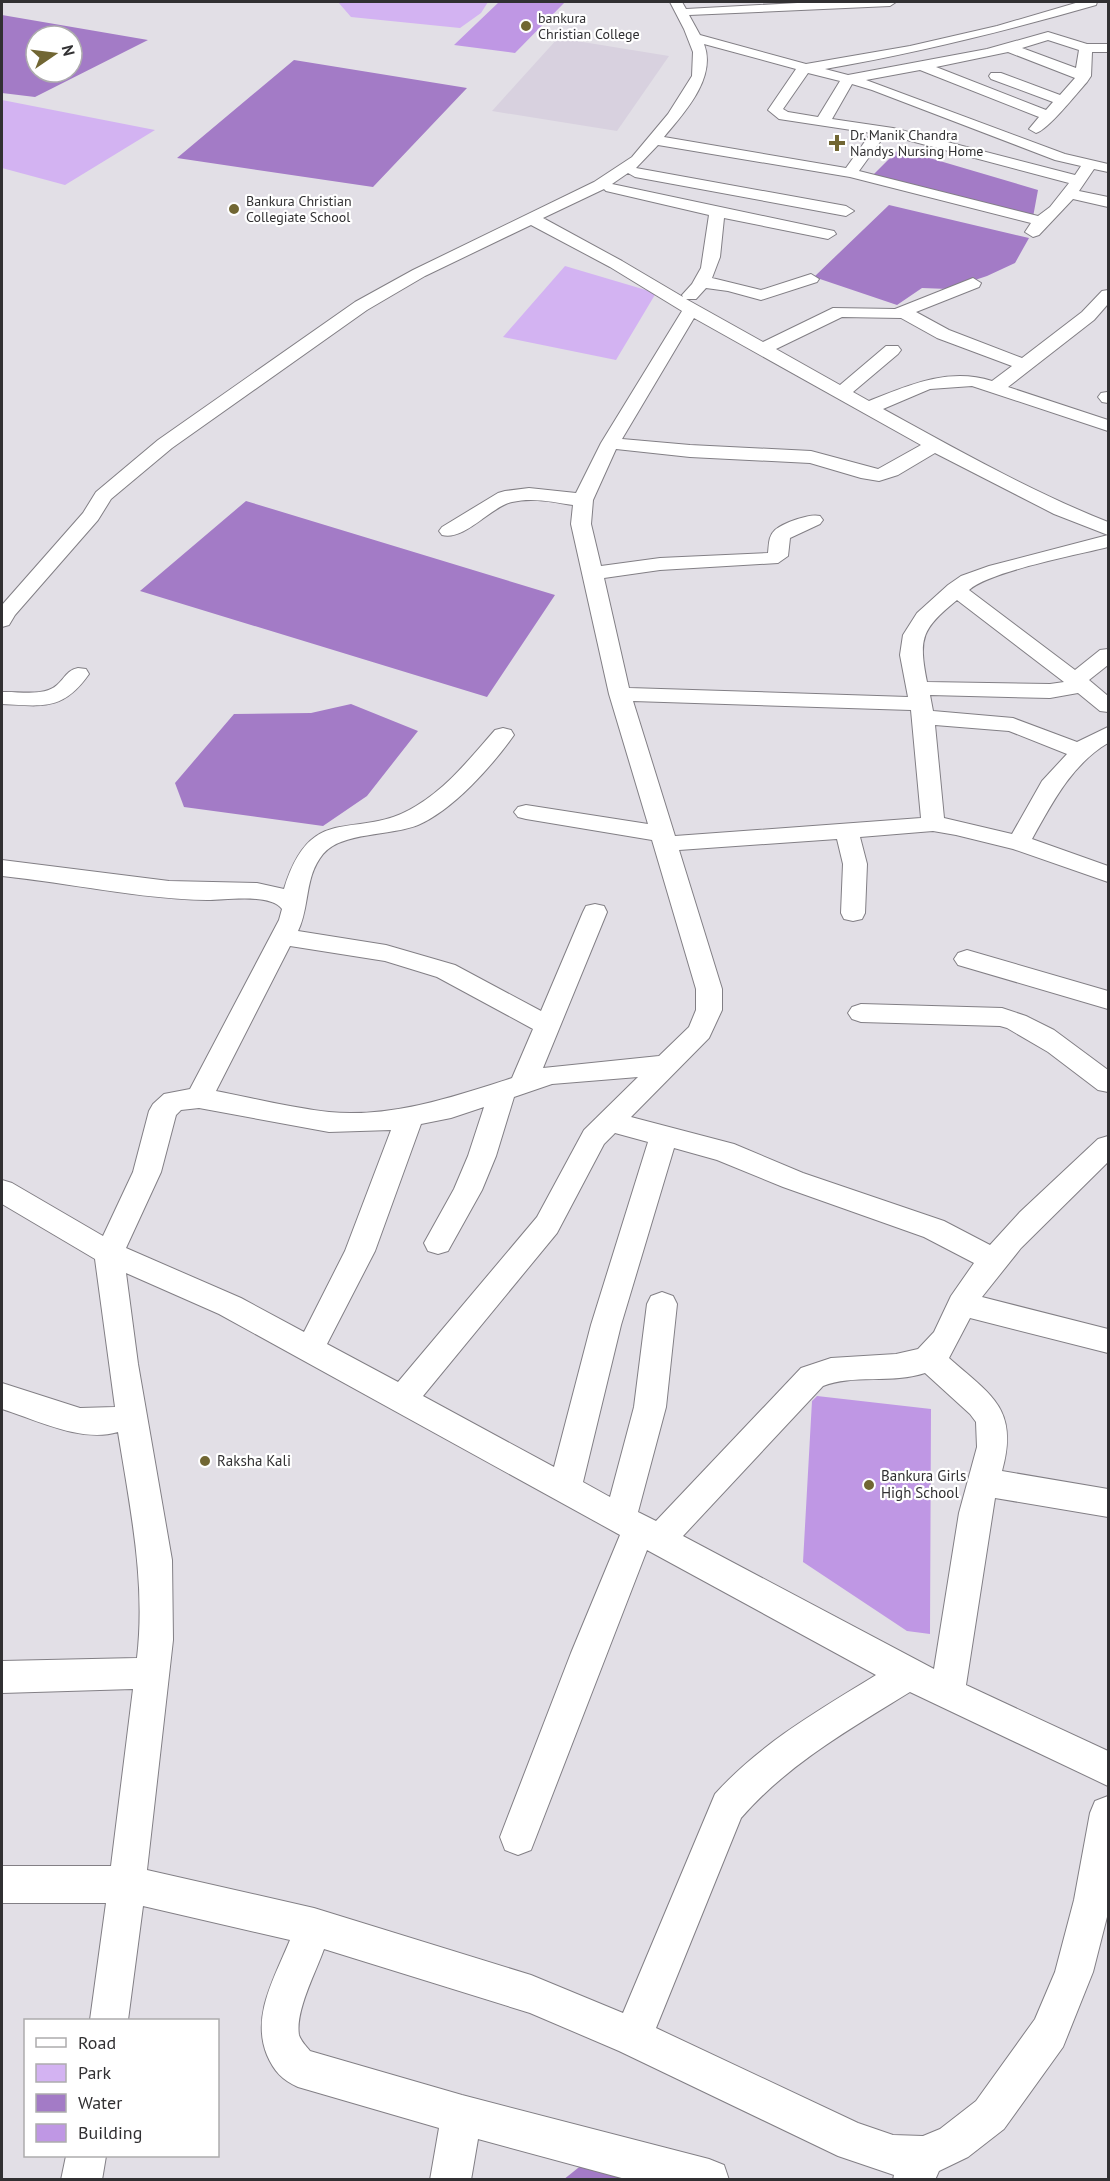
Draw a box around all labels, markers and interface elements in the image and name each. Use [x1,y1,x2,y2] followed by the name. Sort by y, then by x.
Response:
[538,9,640,43] place label: bankura Christian College
[519,19,533,33] marker: bankura Christian College
[24,24,84,84] north arrow
[58,43,80,58] text: N
[850,126,983,160] place label: Dr. Manik Chandra Nandys Nursing Home
[828,134,846,152] marker: Dr. Manik Chandra Nandys Nursing Home
[246,192,352,226] place label: Bankura Christian Collegiate School
[227,202,241,216] marker: Bankura Christian Collegiate School
[217,1451,291,1470] place label: Raksha Kali
[198,1454,212,1468] marker: Raksha Kali
[881,1466,966,1502] place label: Bankura Girls High School
[862,1478,876,1492] marker: Bankura Girls High School
[24,2019,219,2157] legend
[78,2031,116,2054] text: Road
[78,2061,111,2084] text: Park
[78,2091,122,2114] text: Water
[78,2121,142,2144] text: Building

